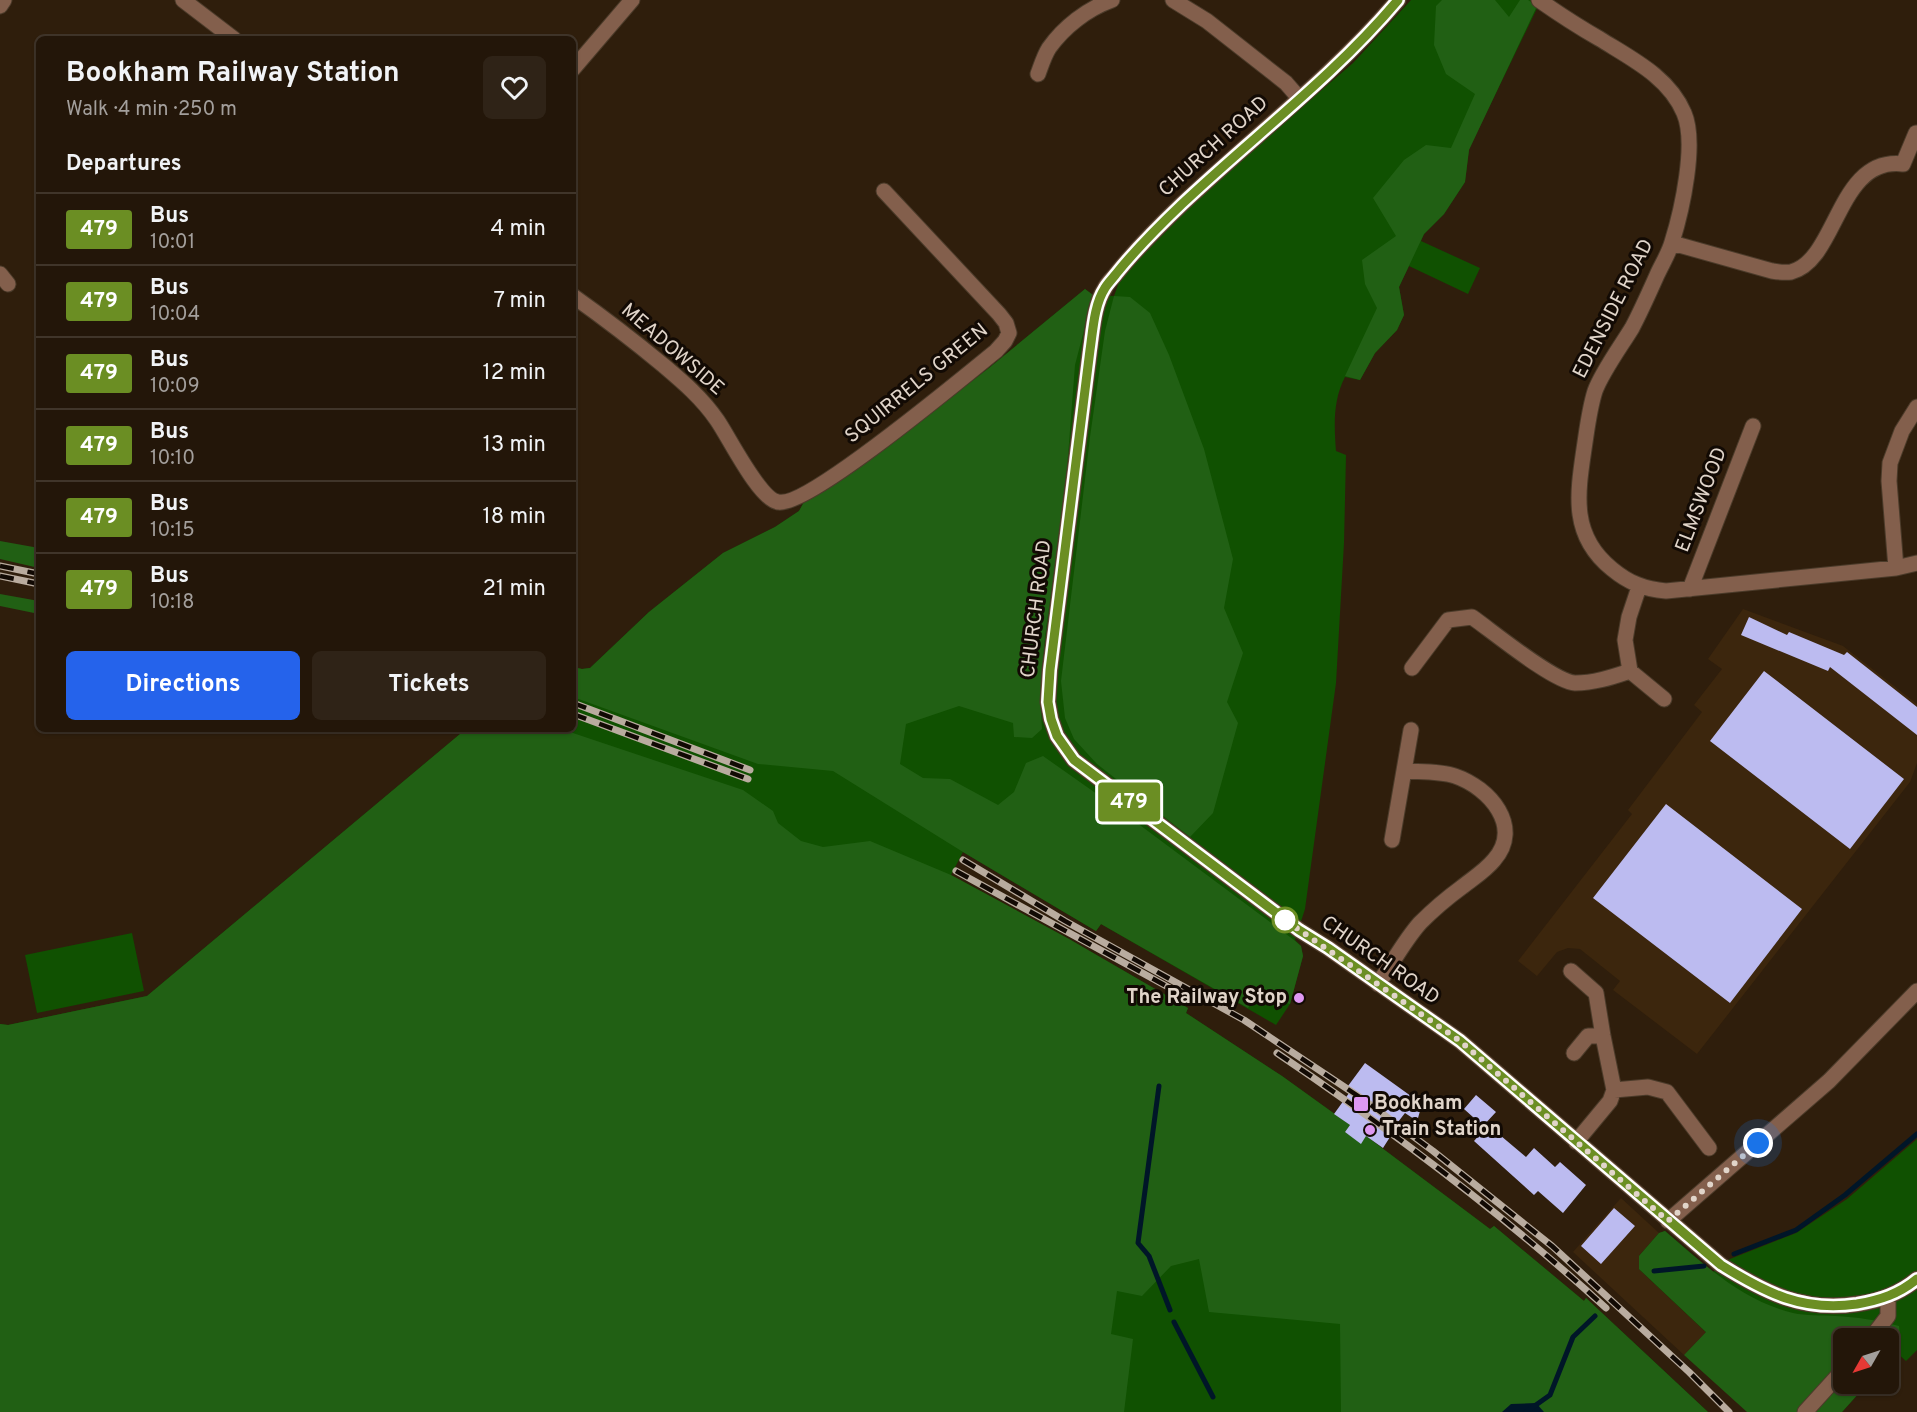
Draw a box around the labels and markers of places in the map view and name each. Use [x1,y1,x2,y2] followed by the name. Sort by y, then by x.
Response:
[1272,907,1298,933] unlabelled marker
[1126,985,1287,1011] place label: The Railway Stop
[1292,991,1306,1005] marker: The Railway Stop
[1374,1091,1463,1117] place label: Bookham
[1352,1095,1370,1113] marker: Bookham
[1382,1117,1501,1143] place label: Train Station
[1363,1123,1377,1137] marker: Train Station

